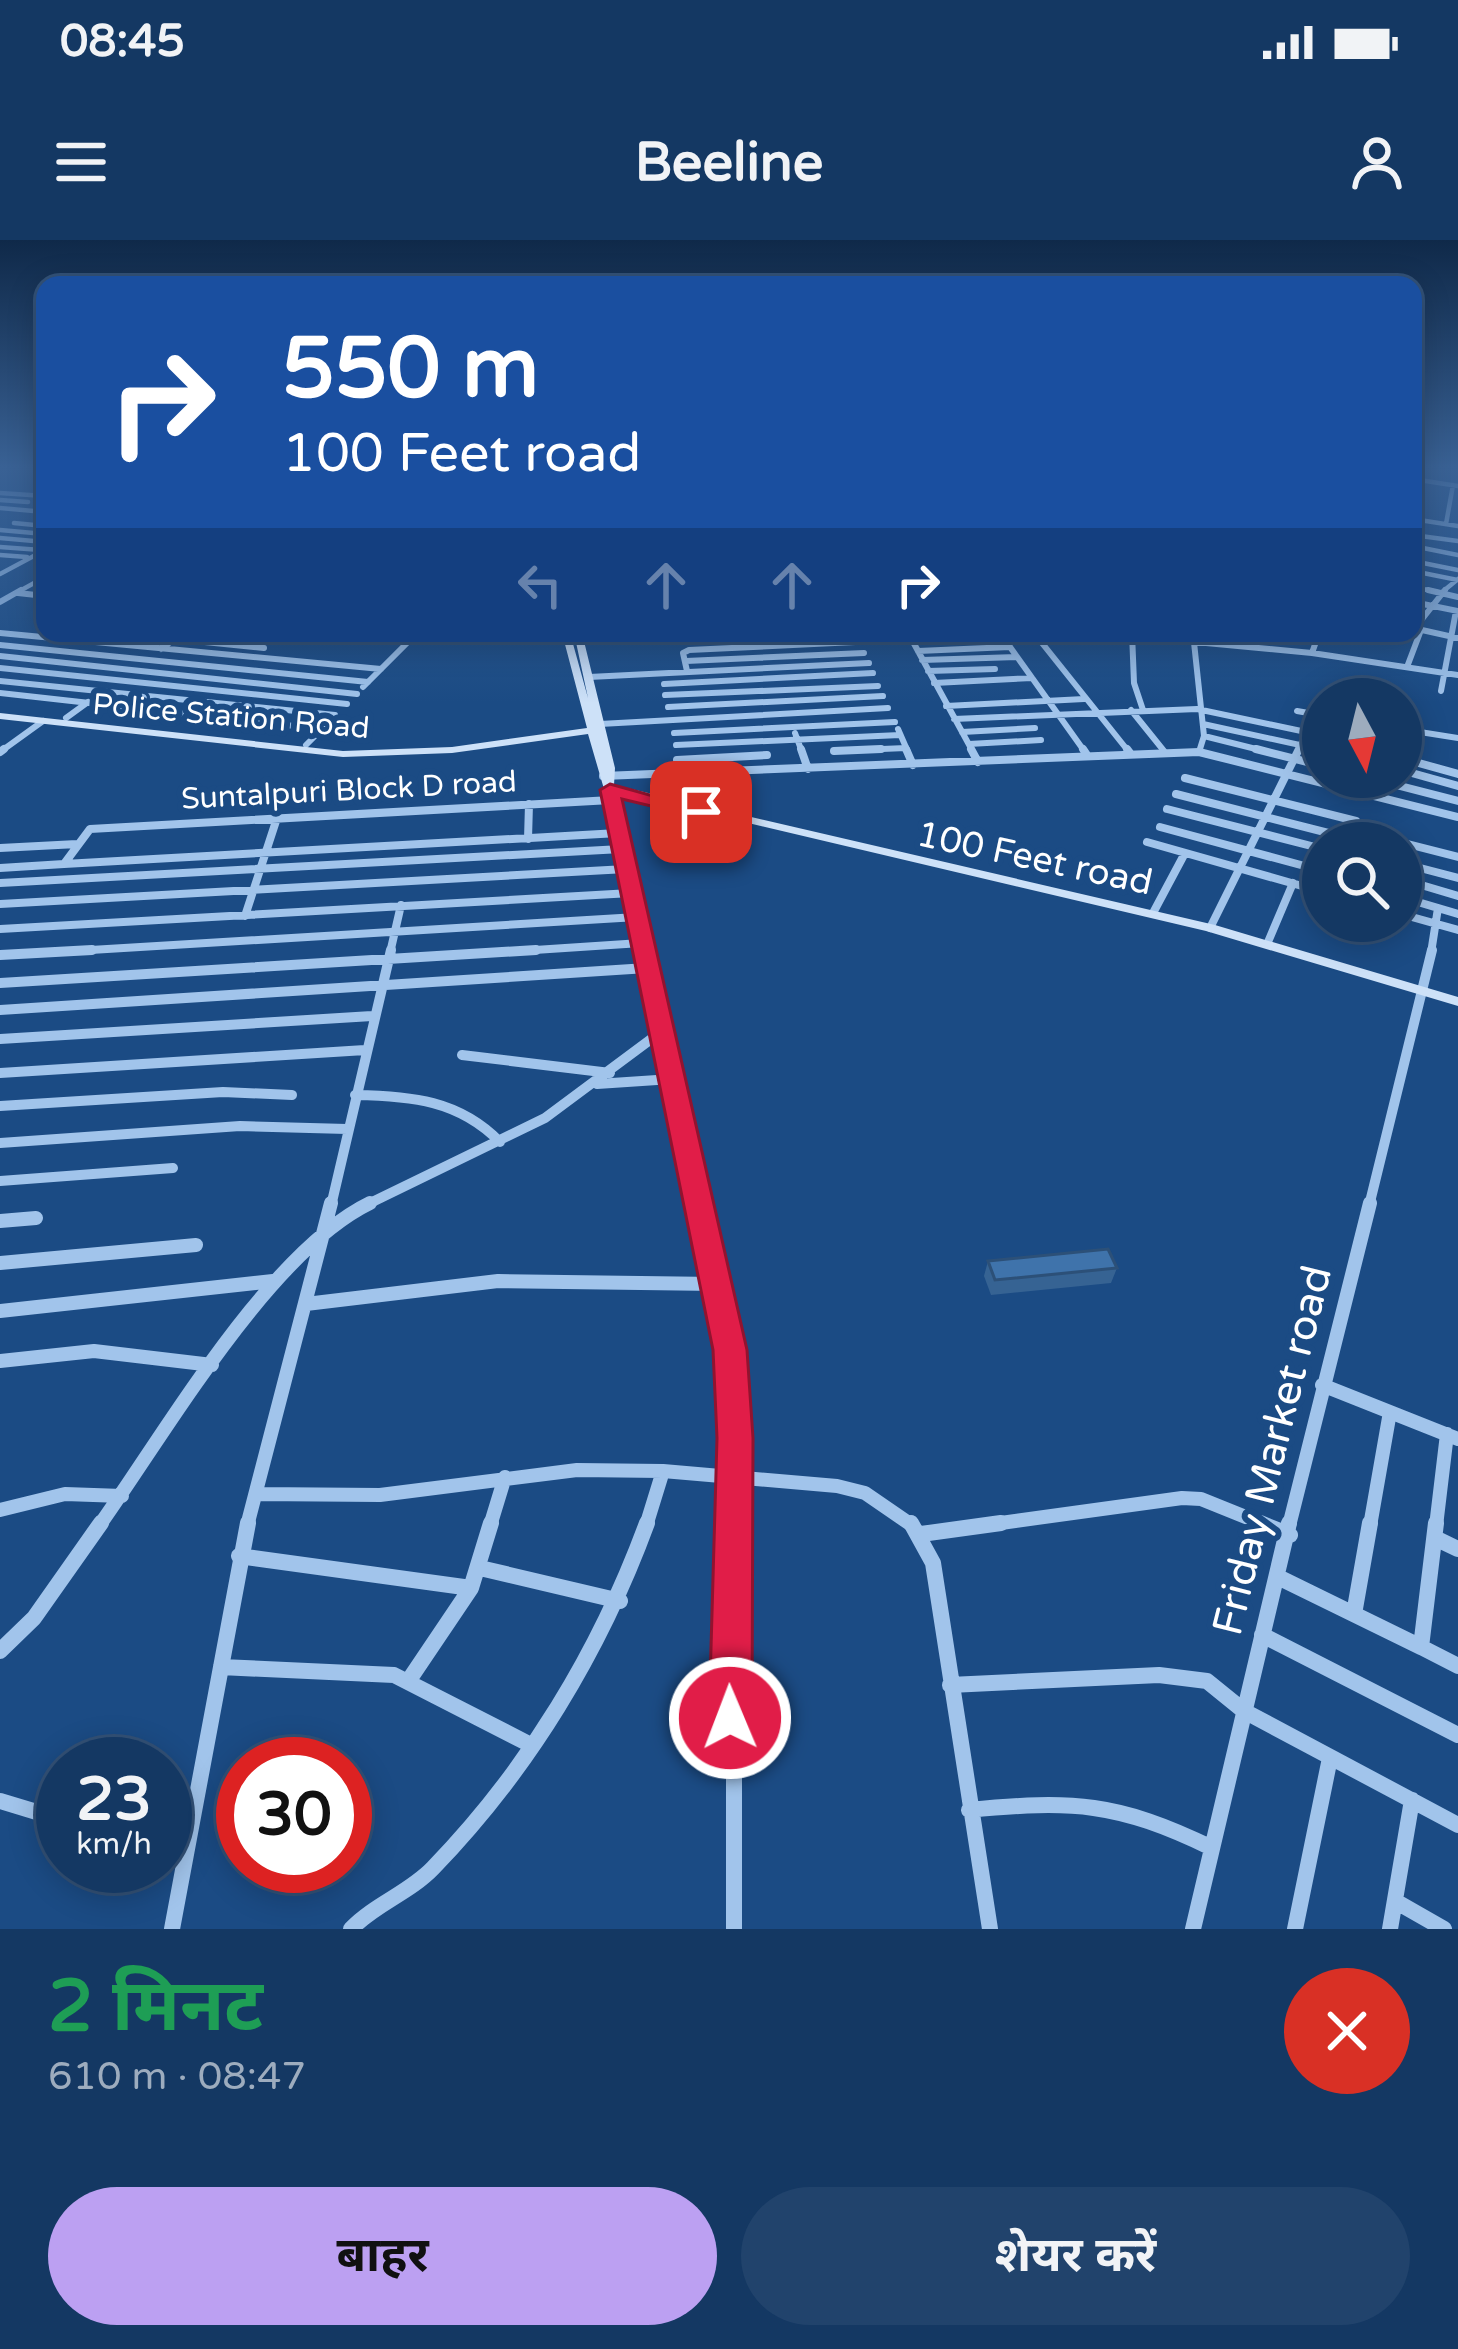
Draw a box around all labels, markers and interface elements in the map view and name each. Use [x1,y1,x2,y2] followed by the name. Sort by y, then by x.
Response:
[60,15,185,69] text: 08:45
[48,129,114,195] icon: menu
[1344,129,1410,195] icon: person
[635,130,823,195] text: Beeline
[282,319,539,420] text: 550 m
[84,324,240,480] icon: right
[282,421,641,486] text: 100 Feet road
[507,552,573,618] icon: left
[633,552,699,618] icon: ahead
[759,552,825,618] icon: ahead
[885,552,951,618] icon: right
[1302,678,1422,798] north arrow
[1302,678,1422,942] map controls
[91,686,371,747] street label: Police Station Road
[650,761,752,863] pin
[180,763,518,818] street label: Suntalpuri Block D road
[668,779,734,845] icon: arrive
[913,813,1156,904] street label: 100 Feet road
[1302,822,1422,942] button: search
[1202,1260,1343,1640] street label: Friday Market road
[667,1655,793,1781] position arrow
[216,1737,372,1893] speed limit sign: 30
[76,1764,152,1836] text: 23
[76,1826,152,1863] text: km/h
[48,1964,263,2051] text: 2 मिनट
[1284,1968,1410,2094] button: close
[48,2053,306,2100] text: 610 m · 08:47
[48,2187,717,2325] button: बाहर
[741,2187,1410,2325] button: शेयर करें

